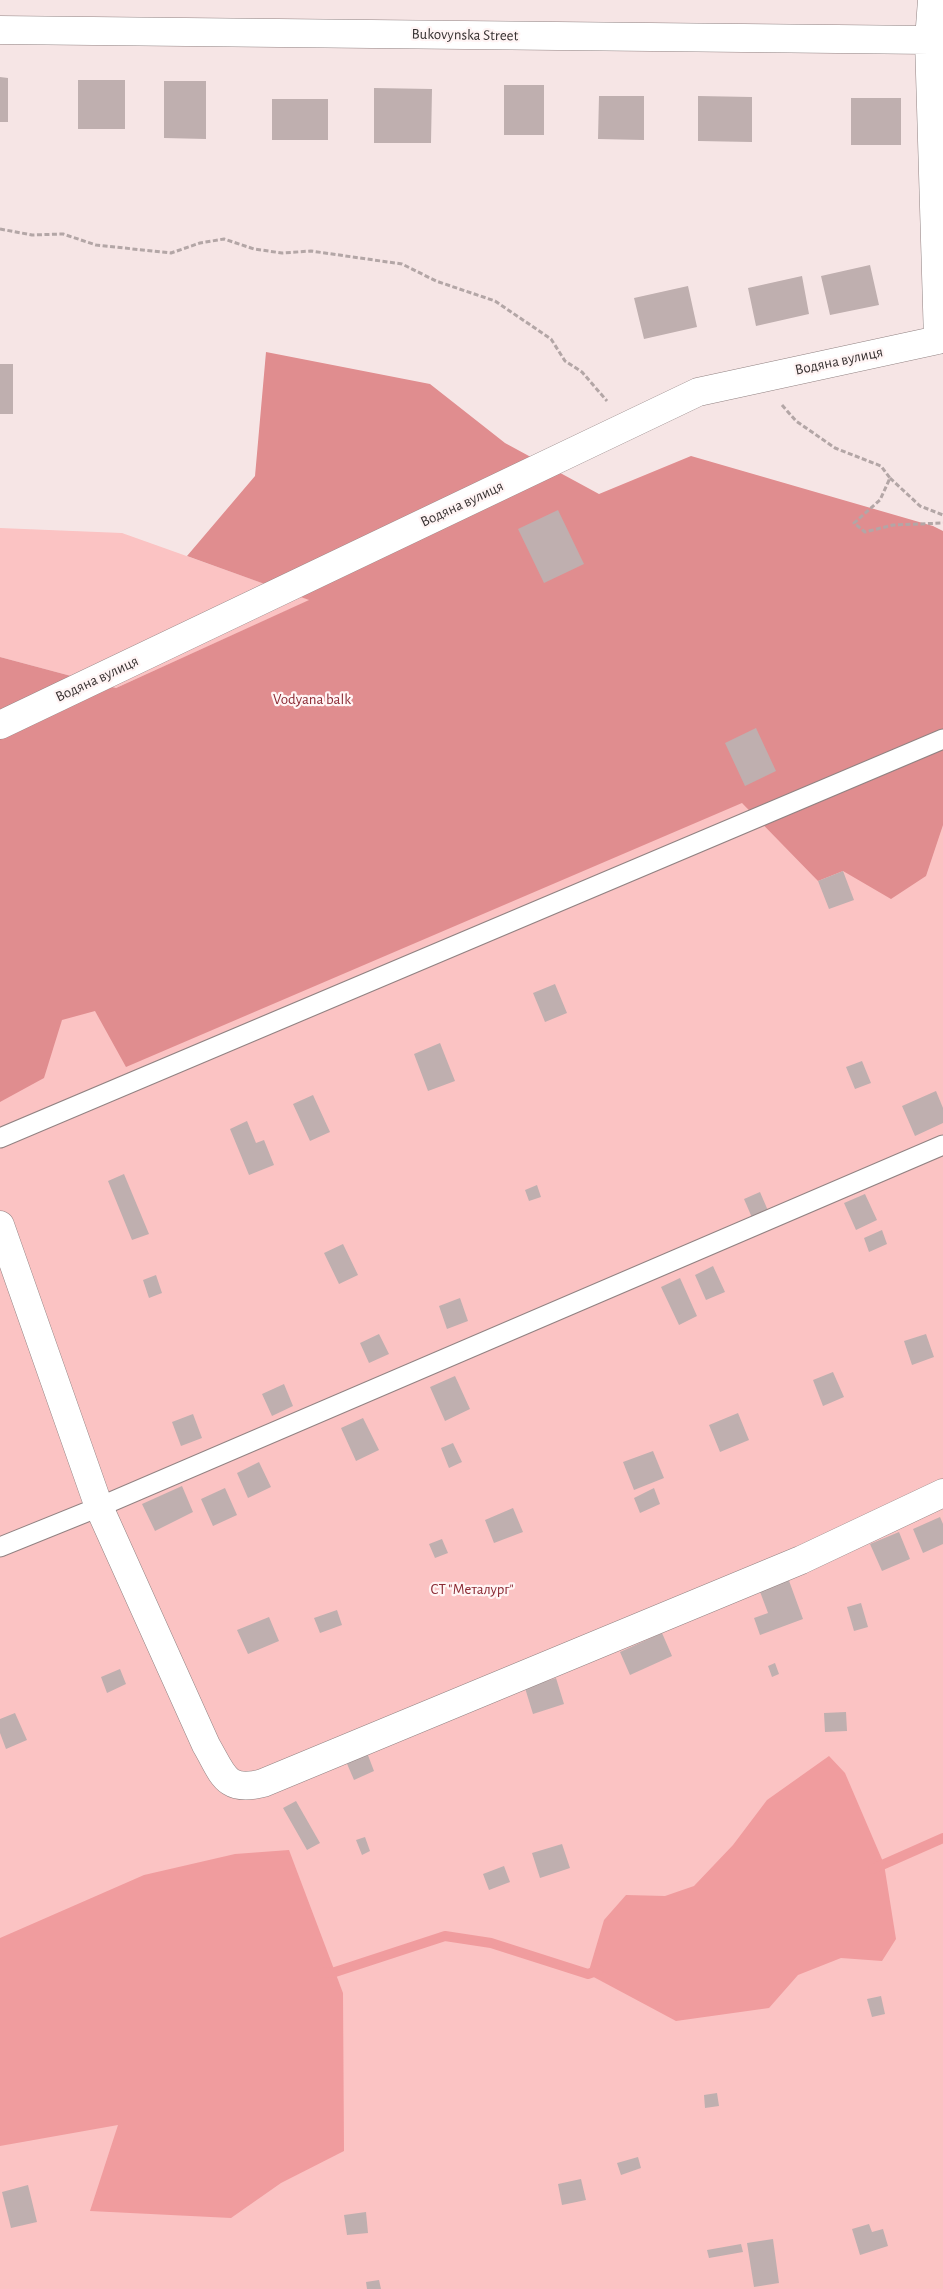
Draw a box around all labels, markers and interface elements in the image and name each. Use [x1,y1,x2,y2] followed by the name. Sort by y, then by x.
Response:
[411,25,519,45] street label: Bukovynska Street
[793,343,885,379] street label: Водяна вулиця
[418,477,506,531] street label: Водяна вулиця
[53,652,141,706] street label: Водяна вулиця
[273,690,351,708] park label: Vodyana balk
[430,1580,514,1598] park label: СТ "Металург"

